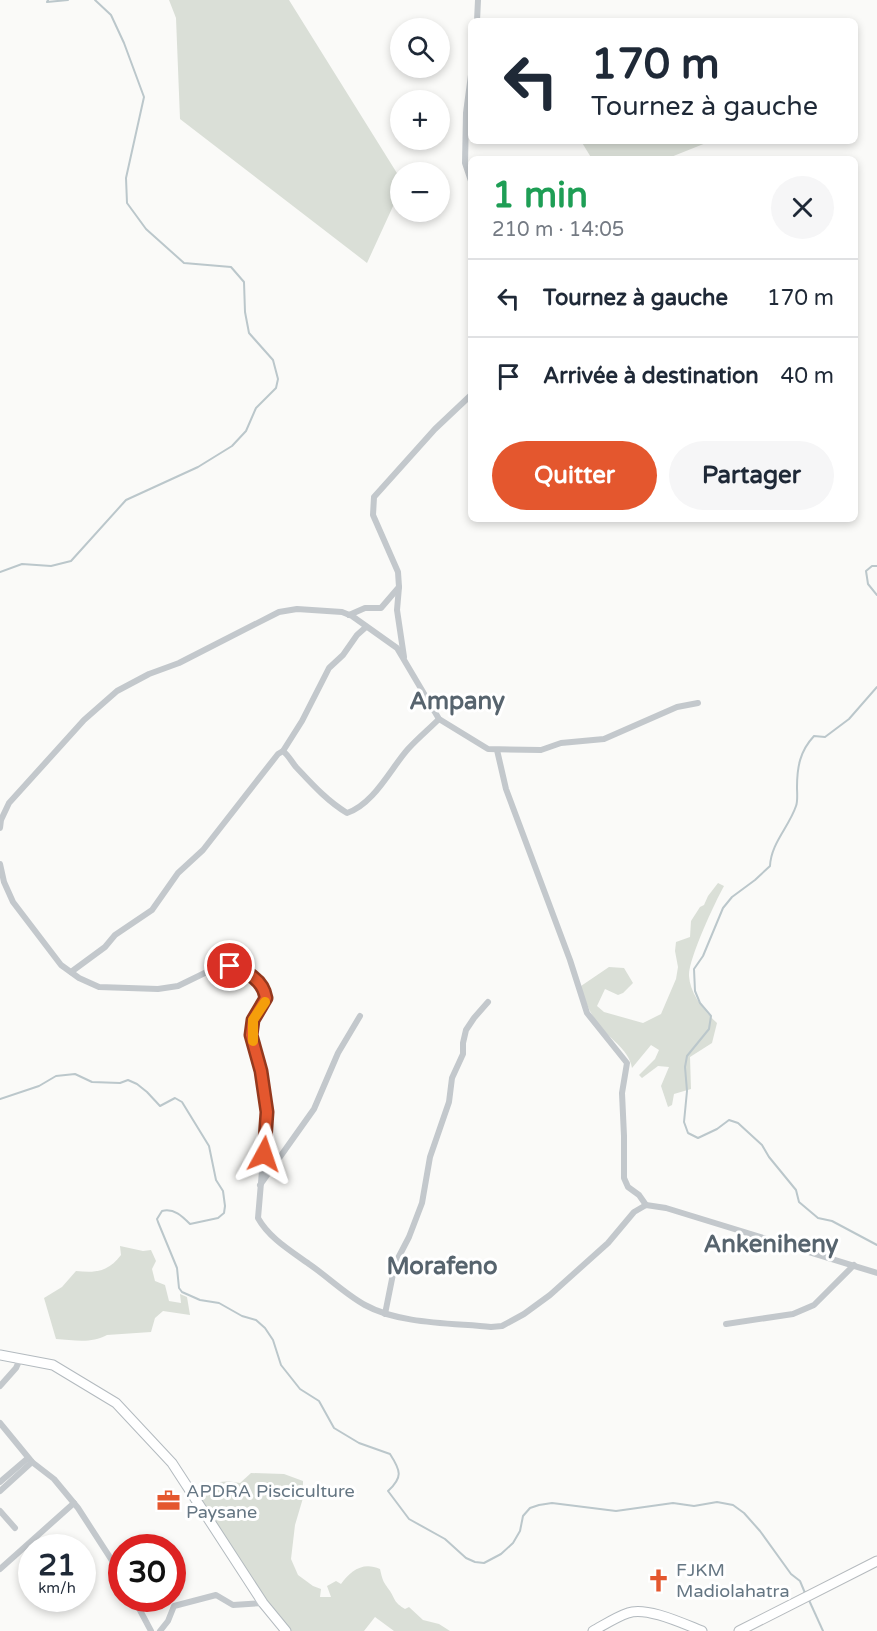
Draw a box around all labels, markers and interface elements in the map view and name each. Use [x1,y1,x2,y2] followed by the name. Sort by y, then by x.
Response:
[390,18,450,222] map controls
[390,18,450,78] button: search
[591,39,720,90] text: 170 m
[492,42,570,120] icon: left
[390,90,450,150] button: +
[591,90,818,123] text: Tournez à gauche
[390,162,450,222] button: −
[492,174,588,217] text: 1 min
[771,176,834,239] button: close
[492,218,624,242] text: 210 m · 14:05
[492,282,525,315] icon: left
[543,285,728,311] text: Tournez à gauche
[767,285,834,311] text: 170 m
[492,360,525,393] icon: arrive
[543,363,759,389] text: Arrivée à destination
[780,363,834,389] text: 40 m
[492,441,657,510] button: Quitter
[669,441,834,510] button: Partager
[409,687,505,716] district label: Ampany
[204,940,255,991] pin
[213,949,246,982] icon: arrive
[232,1122,296,1186] position arrow
[704,1230,839,1259] district label: Ankeniheny
[386,1252,498,1281] district label: Morafeno
[186,1480,355,1523] place label: APDRA Pisciculture Paysane
[155,1488,181,1514] office icon: APDRA Pisciculture Paysane
[108,1534,186,1612] speed limit sign: 30
[38,1547,76,1584] text: 21
[676,1559,790,1602] place label: FJKM Madiolahatra
[645,1567,671,1593] church icon: FJKM Madiolahatra
[38,1579,76,1597] text: km/h

